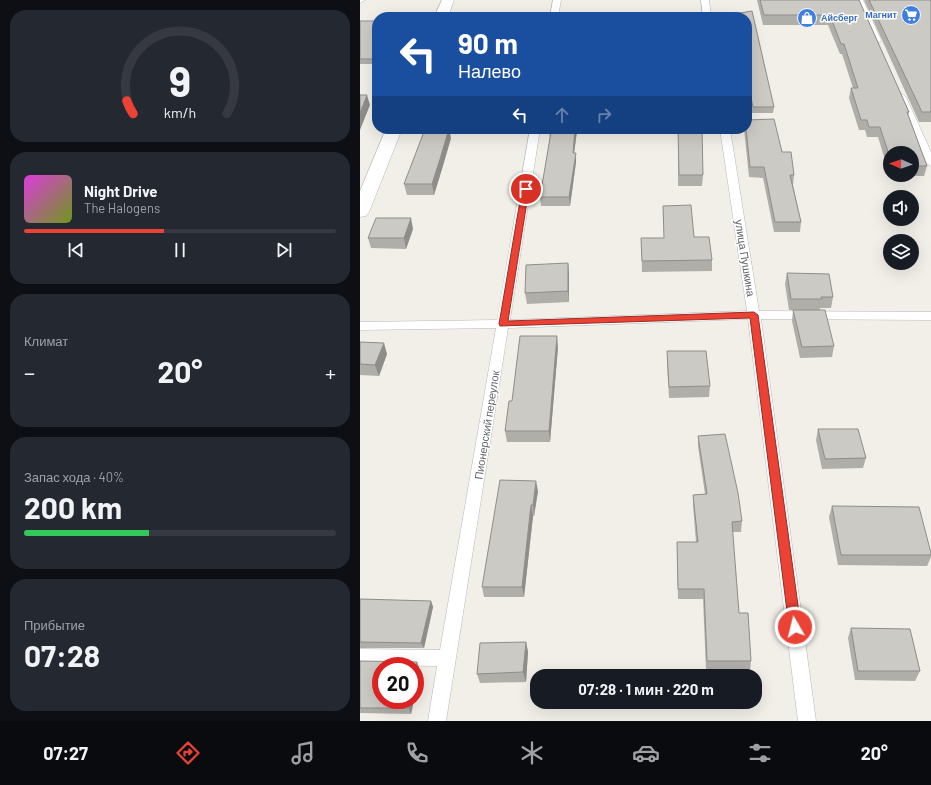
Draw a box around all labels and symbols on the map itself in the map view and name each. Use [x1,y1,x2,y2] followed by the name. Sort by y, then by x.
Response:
[900,4,922,26] supermarket icon: Магнит
[796,7,818,29] shop icon: Айсберг
[865,9,898,20] place label: Магнит
[821,12,858,23] place label: Айсберг
[883,146,919,182] north arrow
[509,172,543,206] pin
[733,218,758,298] street label: улица Пушкина
[471,369,502,480] street label: Пионерский переулок
[774,606,816,648] position arrow
[372,657,424,709] speed limit sign: 20

